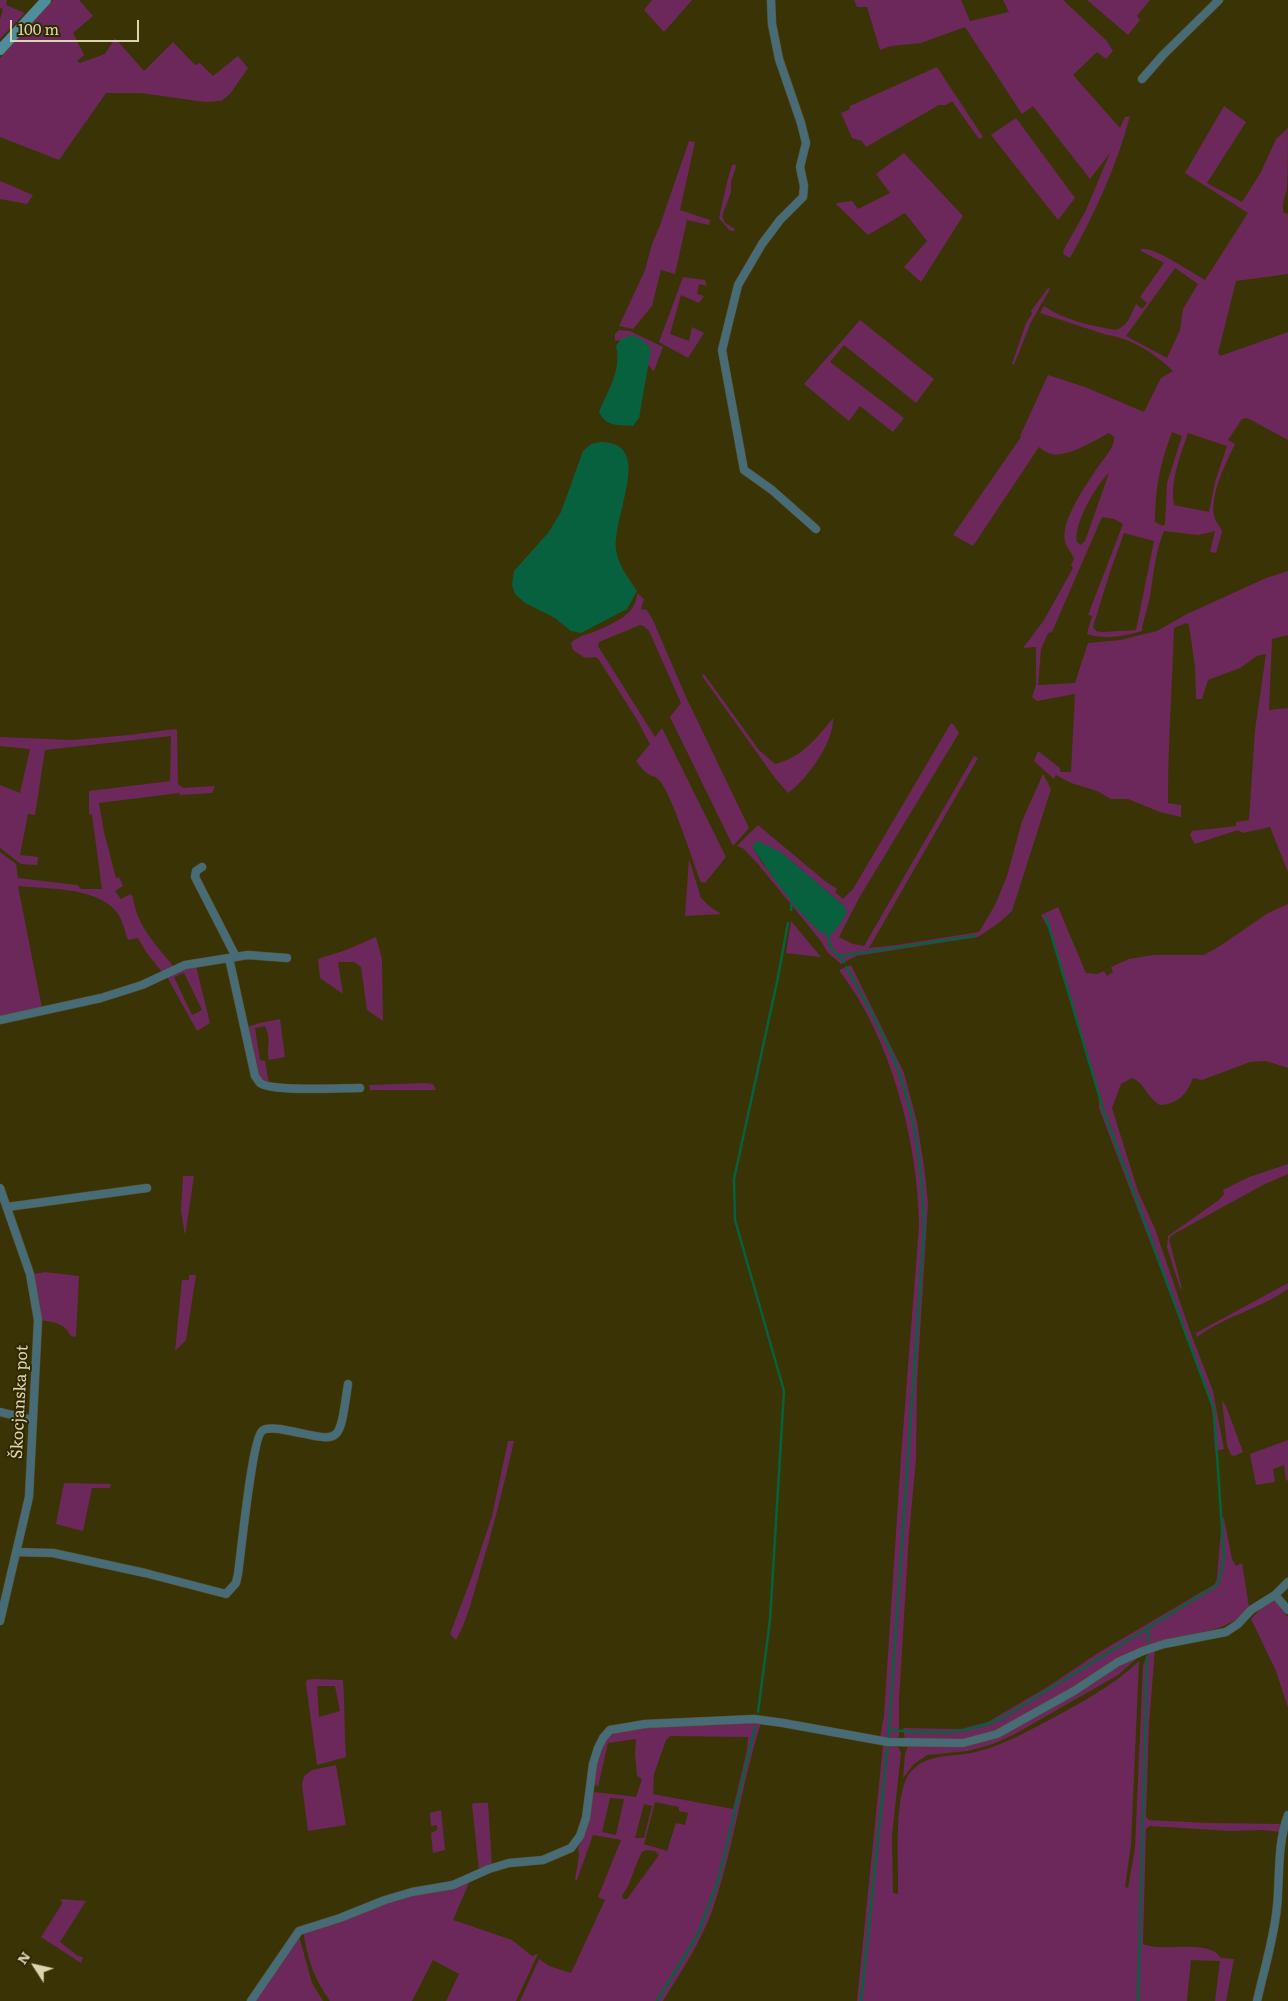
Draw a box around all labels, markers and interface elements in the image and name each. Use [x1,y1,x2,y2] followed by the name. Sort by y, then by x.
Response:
[12,10,141,42] scale bar
[18,17,59,40] text: 100 m
[7,1344,33,1460] street label: Škocjanska pot
[10,1941,60,1991] north arrow
[11,1947,34,1968] text: N

